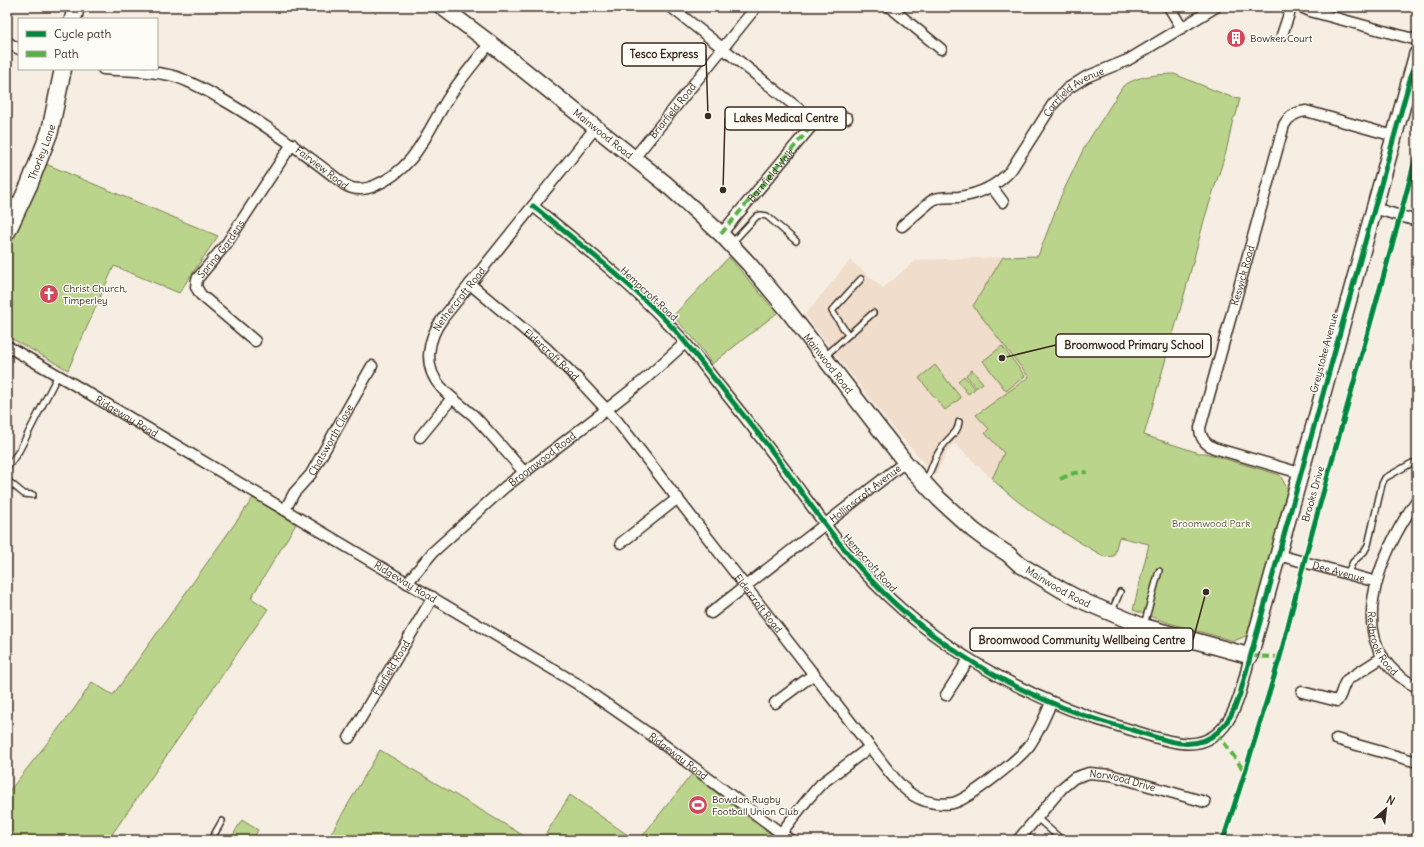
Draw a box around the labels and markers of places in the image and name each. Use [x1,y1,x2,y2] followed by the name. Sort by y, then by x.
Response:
[1225,27,1247,49] building icon: Bowker Court
[1250,32,1313,45] place label: Bowker Court
[622,43,706,66] callout: Tesco Express
[725,107,846,130] callout: Lakes Medical Centre
[63,282,127,307] place label: Christ Church, Timperley
[38,283,60,305] church icon: Christ Church, Timperley
[1056,334,1211,357] callout: Broomwood Primary School
[970,628,1193,651] callout: Broomwood Community Wellbeing Centre
[712,793,799,818] place label: Bowdon Rugby Football Union Club
[687,794,709,816] sports icon: Bowdon Rugby Football Union Club

